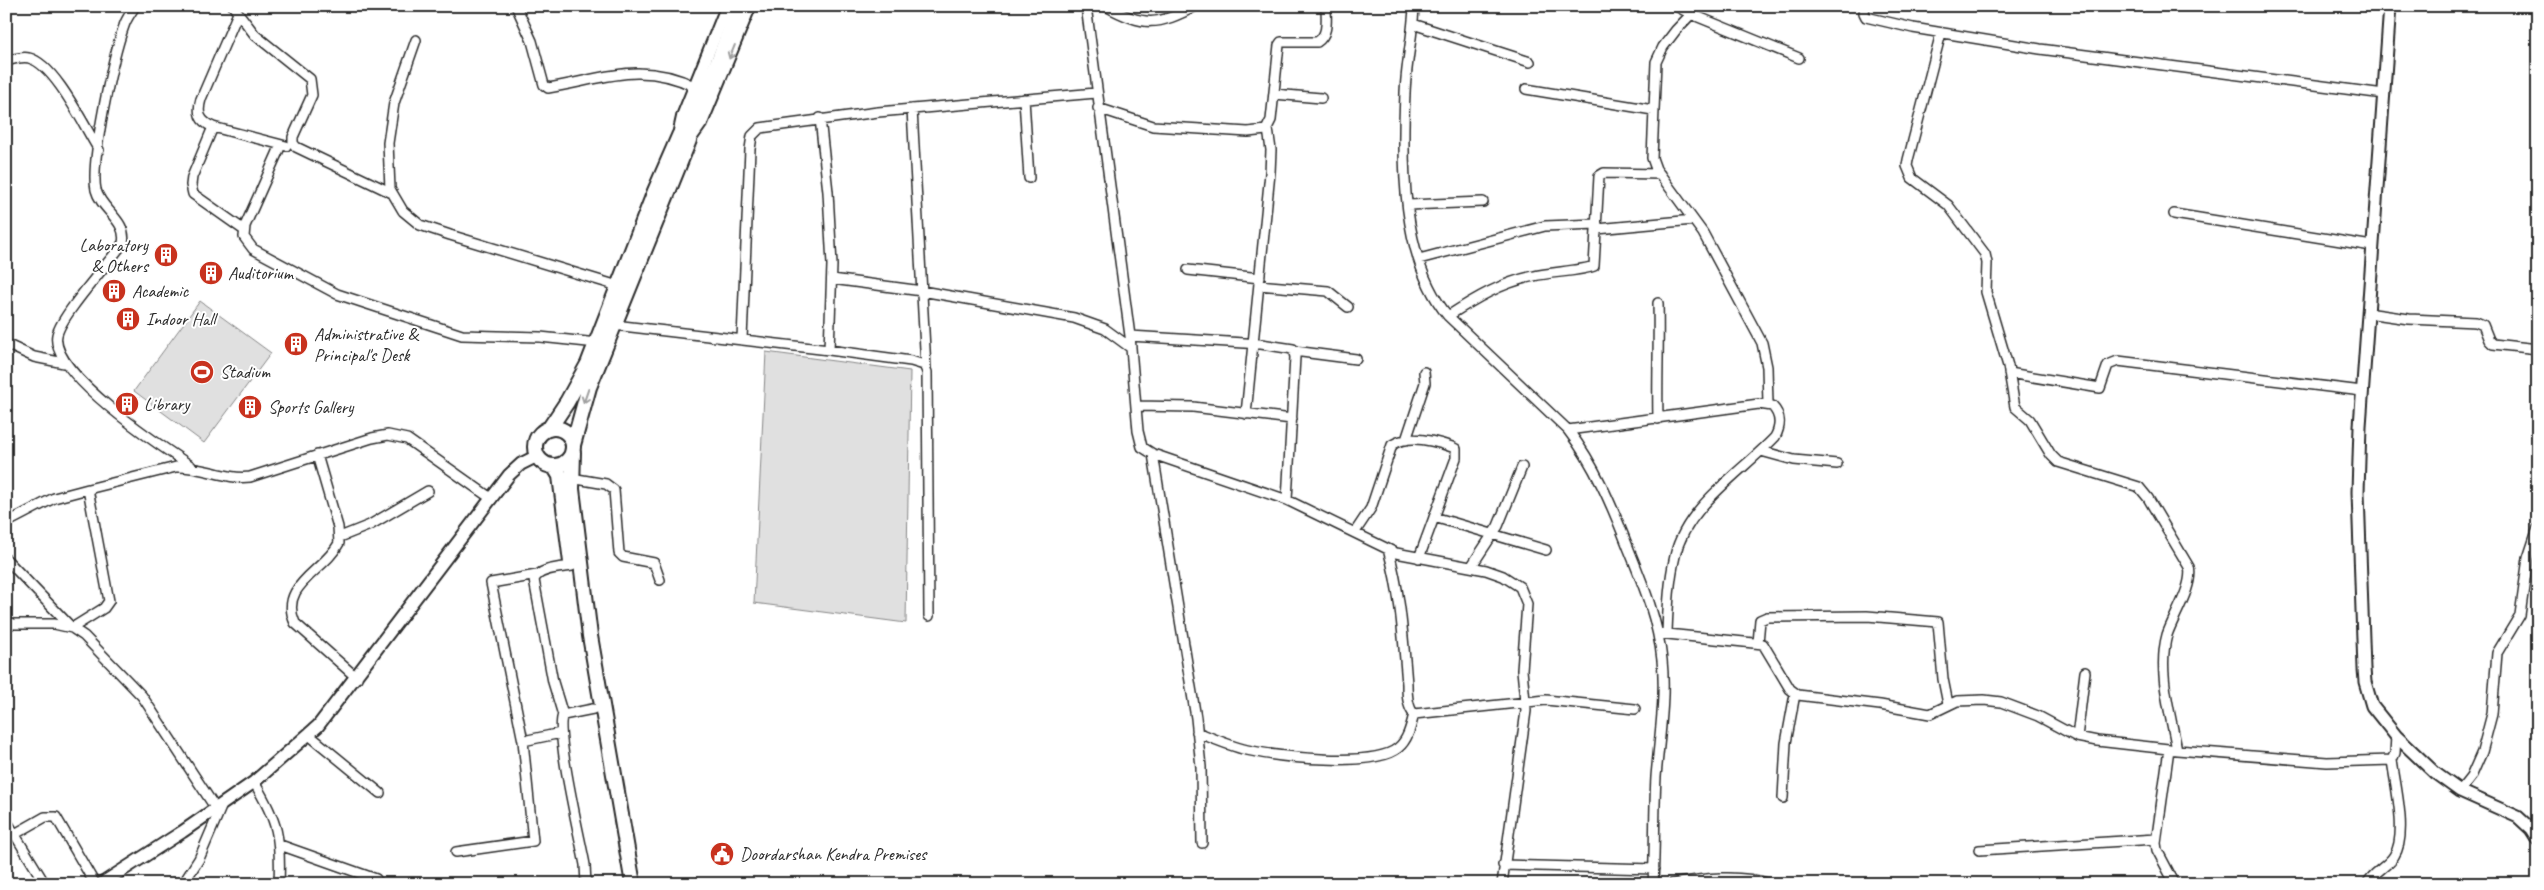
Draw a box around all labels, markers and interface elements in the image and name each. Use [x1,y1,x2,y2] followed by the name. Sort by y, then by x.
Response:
[727,44,736,59] one-way arrow
[79,234,150,277] place label: Laboratory & Others
[153,242,179,268] building icon: Laboratory & Others
[198,260,224,286] building icon: Auditorium
[228,262,295,284] place label: Auditorium
[101,278,127,304] building icon: Academic
[132,280,190,302] place label: Academic
[115,306,141,332] building icon: Indoor Hall
[146,308,218,330] place label: Indoor Hall
[314,323,419,366] place label: Administrative & Principal's Desk
[283,331,309,357] building icon: Administrative & Principal's Desk
[189,359,215,385] sports icon: Stadium
[220,361,271,383] place label: Stadium
[581,388,590,404] one-way arrow
[114,391,140,417] building icon: Library
[144,393,191,415] place label: Library
[237,394,263,420] building icon: Sports Gallery
[268,396,355,418] place label: Sports Gallery
[709,841,735,867] public building icon: Doordarshan Kendra Premises
[740,843,928,865] place label: Doordarshan Kendra Premises

